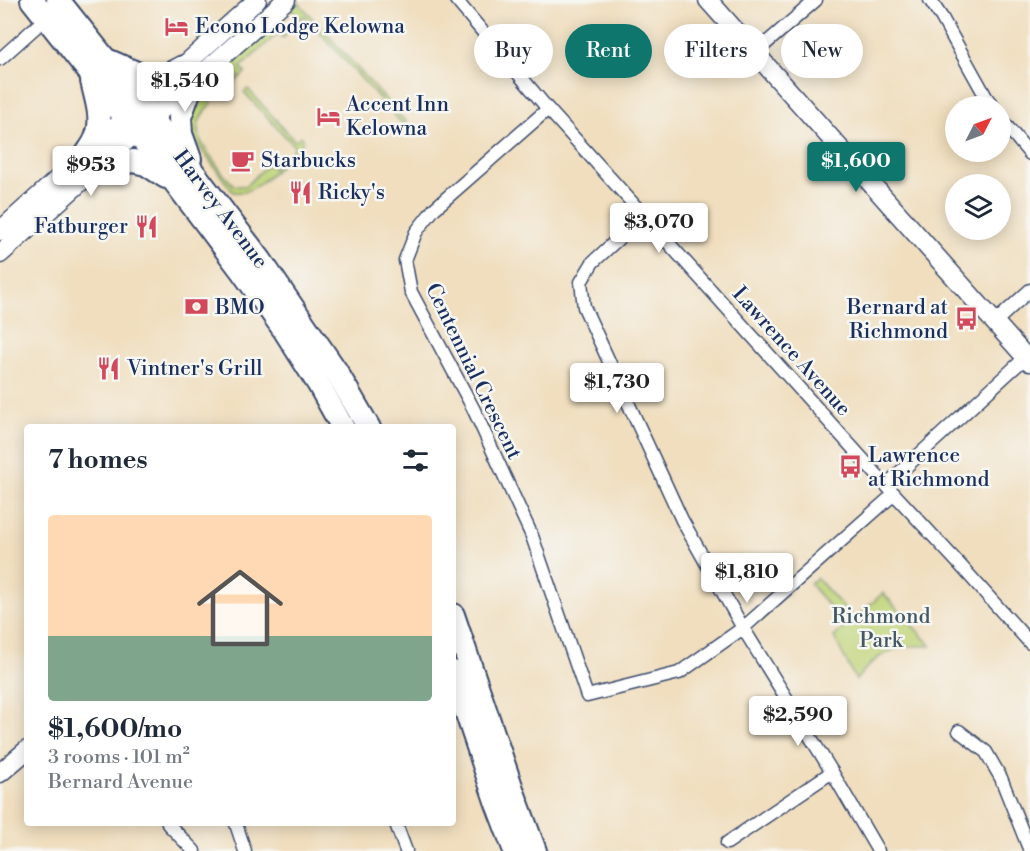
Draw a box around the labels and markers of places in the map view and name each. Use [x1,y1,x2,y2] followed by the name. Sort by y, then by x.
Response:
[164,13,190,39] hotel icon: Econo Lodge Kelowna
[195,14,405,40] place label: Econo Lodge Kelowna
[136,62,234,113] pin: $1,540
[345,92,449,142] place label: Accent Inn Kelowna
[315,103,341,129] hotel icon: Accent Inn Kelowna
[807,142,905,193] pin: $1,600
[55,146,127,197] pin: $953
[230,147,256,173] cafe icon: Starbucks
[261,148,356,174] place label: Starbucks
[287,179,313,205] restaurant icon: Ricky's
[318,180,385,206] place label: Ricky's
[610,203,708,254] pin: $3,070
[133,213,159,239] restaurant icon: Fatburger
[34,214,128,240] place label: Fatburger
[184,294,210,320] bank icon: BMO
[214,295,265,321] place label: BMO
[846,295,949,345] place label: Bernard at Richmond
[953,306,979,332] bus stop icon: Bernard at Richmond
[96,355,122,381] restaurant icon: Vintner's Grill
[126,356,262,382] place label: Vintner's Grill
[568,363,666,414] pin: $1,730
[868,443,989,493] place label: Lawrence at Richmond
[837,454,863,480] bus stop icon: Lawrence at Richmond
[698,553,796,604] pin: $1,810
[749,696,847,747] pin: $2,590

